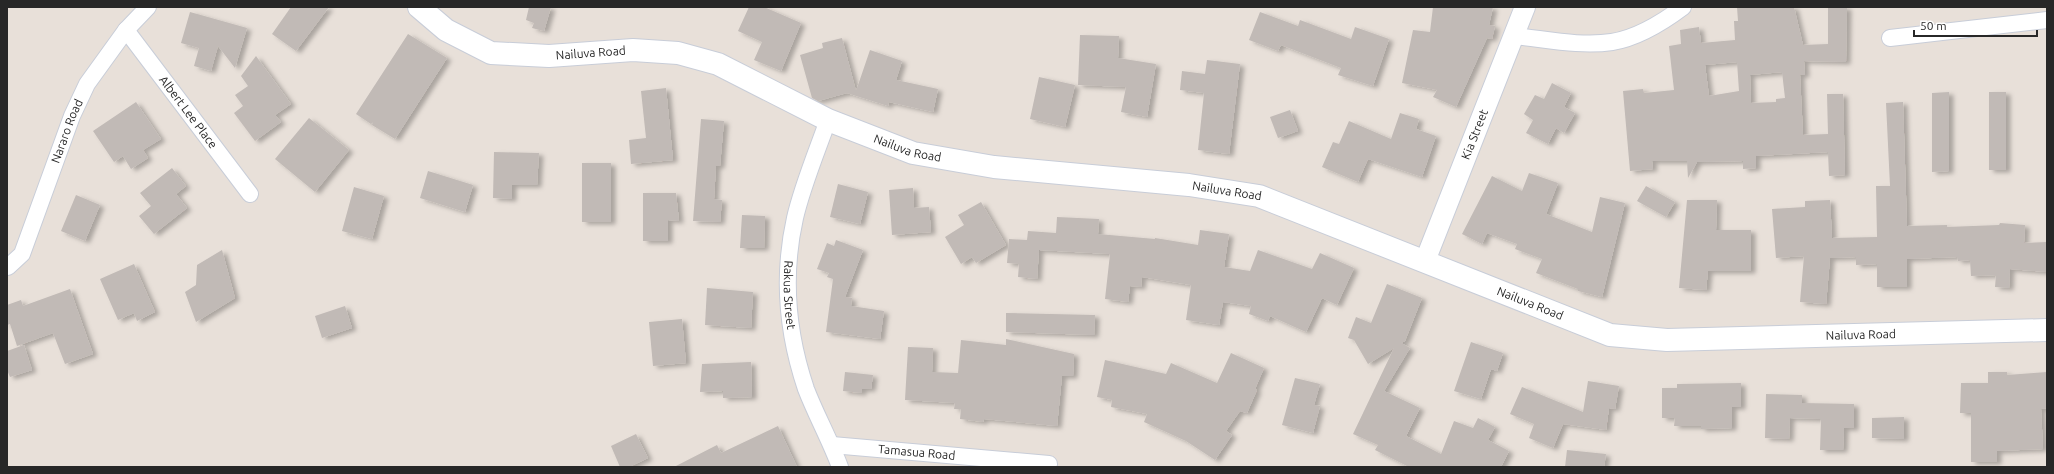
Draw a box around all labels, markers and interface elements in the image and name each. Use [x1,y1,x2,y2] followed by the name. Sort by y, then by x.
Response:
[1914,12,2037,38] scale bar
[1920,19,1947,32] text: 50 m
[555,44,626,61] street label: Nailuva Road
[157,73,220,151] street label: Albert Lee Place
[49,97,85,165] street label: Nararo Road
[1459,107,1490,161] street label: Kia Street
[872,131,942,164] street label: Nailuva Road
[1191,179,1263,202] street label: Nailuva Road
[782,260,798,330] street label: Rakua Street
[1495,284,1565,322] street label: Nailuva Road
[1826,327,1896,342] street label: Nailuva Road
[877,442,956,462] street label: Tamasua Road

